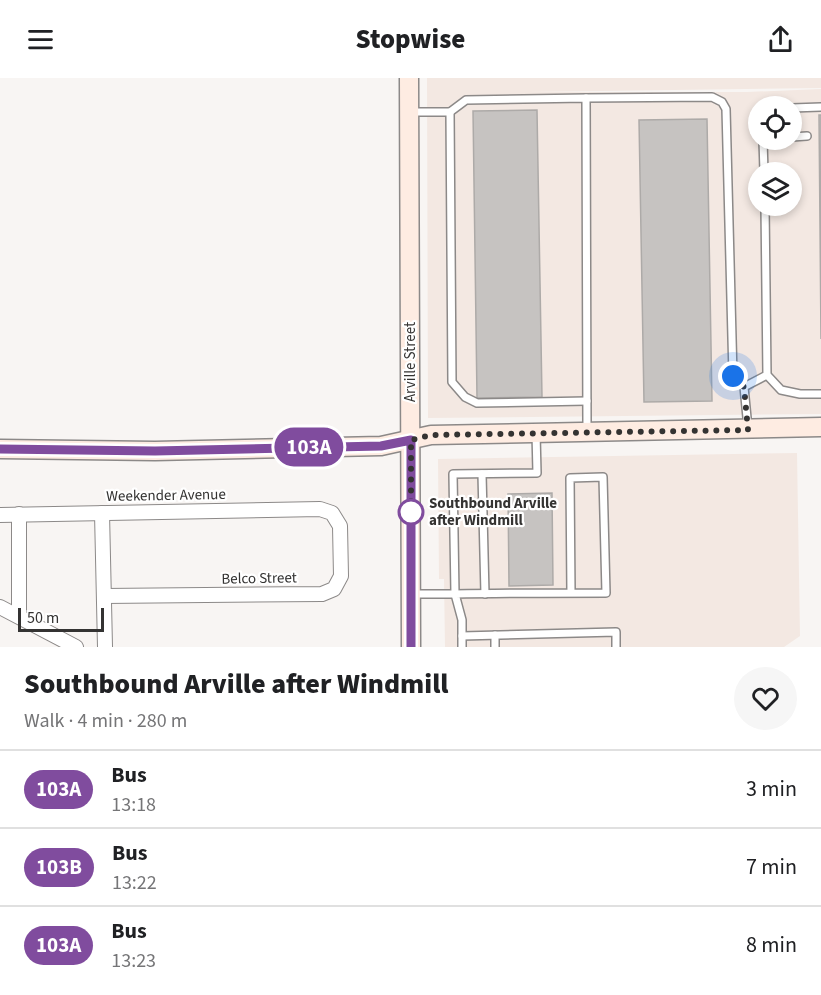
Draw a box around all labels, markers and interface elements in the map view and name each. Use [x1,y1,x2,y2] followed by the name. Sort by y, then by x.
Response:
[356,20,465,59] text: Stopwise
[24,23,57,56] icon: menu
[764,23,797,56] icon: share
[748,96,802,216] map controls
[748,96,802,150] button: locate
[748,162,802,216] button: layers
[400,322,421,402] street label: Arville Street
[718,361,748,391] your location
[267,428,351,466] line badge: 103A
[286,432,332,462] text: 103A
[106,484,226,507] street label: Weekender Avenue
[429,493,557,531] place label: Southbound Arville after Windmill
[398,499,424,525] marker: Southbound Arville after Windmill
[221,567,297,590] street label: Belco Street
[18,605,104,632] scale bar
[27,607,59,629] text: 50 m
[24,664,449,704] text: Southbound Arville after Windmill
[734,667,797,730] button: heart
[24,707,187,735] text: Walk · 4 min · 280 m
[111,759,147,791] text: Bus
[746,773,797,805] text: 3 min
[36,774,81,804] text: 103A
[111,791,156,819] text: 13:18
[112,837,148,869] text: Bus
[746,851,797,883] text: 7 min
[36,852,82,882] text: 103B
[112,869,157,897] text: 13:22
[111,915,147,947] text: Bus
[746,929,797,961] text: 8 min
[36,930,81,960] text: 103A
[111,947,156,975] text: 13:23

